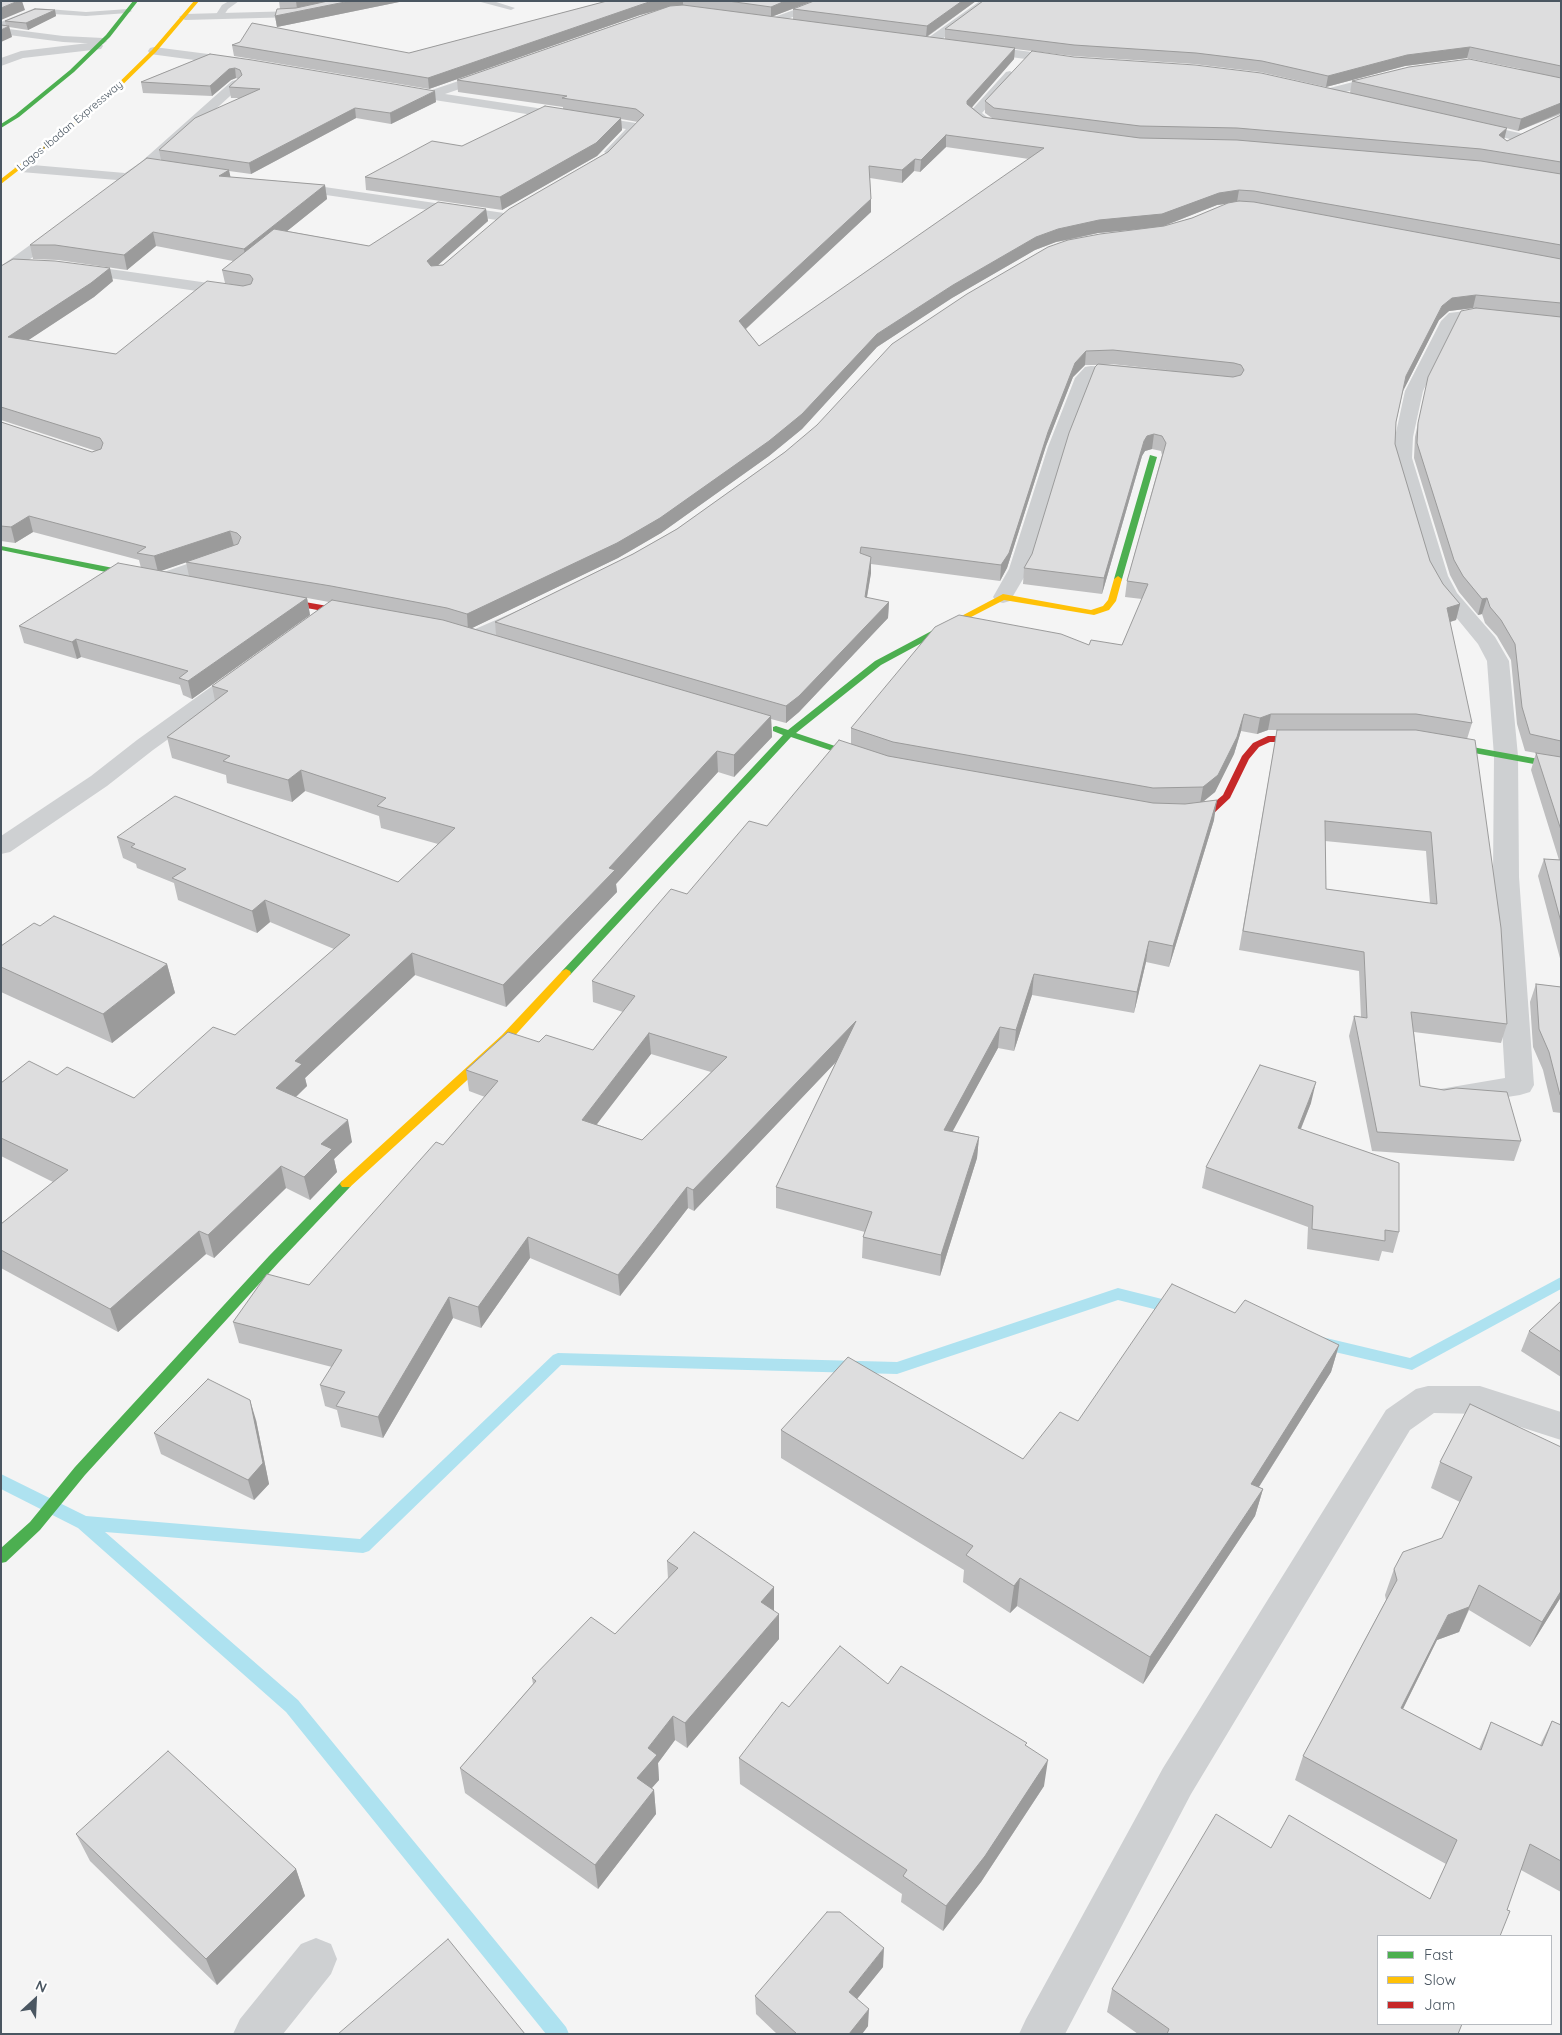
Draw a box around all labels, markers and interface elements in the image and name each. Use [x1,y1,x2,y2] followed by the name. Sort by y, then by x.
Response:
[14,78,126,174] street label: Lagos-Ibadan Expressway
[1377,1935,1552,2025] legend
[1424,1945,1453,1964] text: Fast
[1424,1970,1456,1989] text: Slow
[10,1975,60,2025] north arrow
[33,1976,50,1997] text: N
[1424,1995,1455,2014] text: Jam

